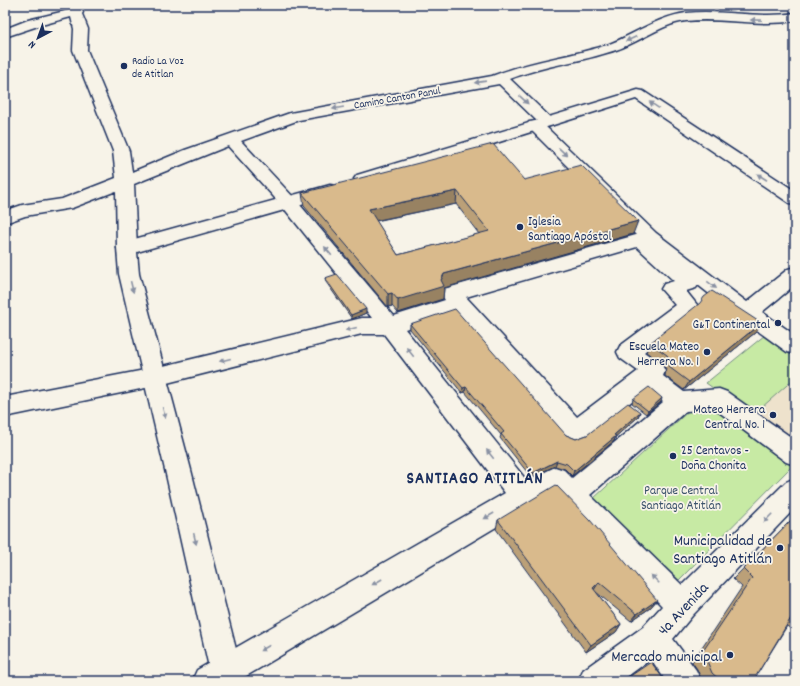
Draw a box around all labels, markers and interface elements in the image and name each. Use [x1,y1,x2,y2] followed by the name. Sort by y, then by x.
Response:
[749,17,762,23] one-way arrow
[18,18,58,58] north arrow
[25,36,40,52] text: N
[626,36,637,42] one-way arrow
[132,54,184,83] place label: Radio La Voz de Atitlan
[119,61,129,71] marker: Radio La Voz de Atitlan
[474,79,486,85] one-way arrow
[353,83,442,114] street label: Camino Canton Panul
[519,95,529,105] one-way arrow
[649,101,660,109] one-way arrow
[332,105,344,111] one-way arrow
[558,148,568,157] one-way arrow
[756,174,768,181] one-way arrow
[528,213,612,247] place label: Iglesia Santiago Apóstol
[515,222,525,232] marker: Iglesia Santiago Apóstol
[324,245,333,256] one-way arrow
[130,281,136,293] one-way arrow
[706,281,717,290] one-way arrow
[692,316,770,335] place label: G&T Continental
[773,318,783,328] marker: G&T Continental
[345,326,357,332] one-way arrow
[629,338,699,372] place label: Escuela Mateo Herrera No. 1
[406,346,414,357] one-way arrow
[702,347,712,357] marker: Escuela Mateo Herrera No. 1
[219,357,231,363] one-way arrow
[693,401,766,435] place label: Mateo Herrera Central No. 1
[161,407,167,419] one-way arrow
[768,410,778,420] marker: Mateo Herrera Central No. 1
[681,442,749,476] place label: 25 Centavos - Doña Chonita
[486,449,494,460] one-way arrow
[668,451,678,461] marker: 25 Centavos - Doña Chonita
[406,468,544,492] district label: SANTIAGO ATITLÁN
[641,482,721,516] park label: Parque Central Santiago Atitlán
[483,512,495,519] one-way arrow
[763,513,773,523] one-way arrow
[673,530,772,571] place label: Municipalidad de Santiago Atitlán
[192,533,198,545] one-way arrow
[775,543,785,553] marker: Municipalidad de Santiago Atitlán
[650,574,660,584] one-way arrow
[371,578,383,585] one-way arrow
[653,578,715,642] street label: 4a Avenida
[259,644,271,651] one-way arrow
[611,646,722,669] place label: Mercado municipal
[725,650,735,660] marker: Mercado municipal

